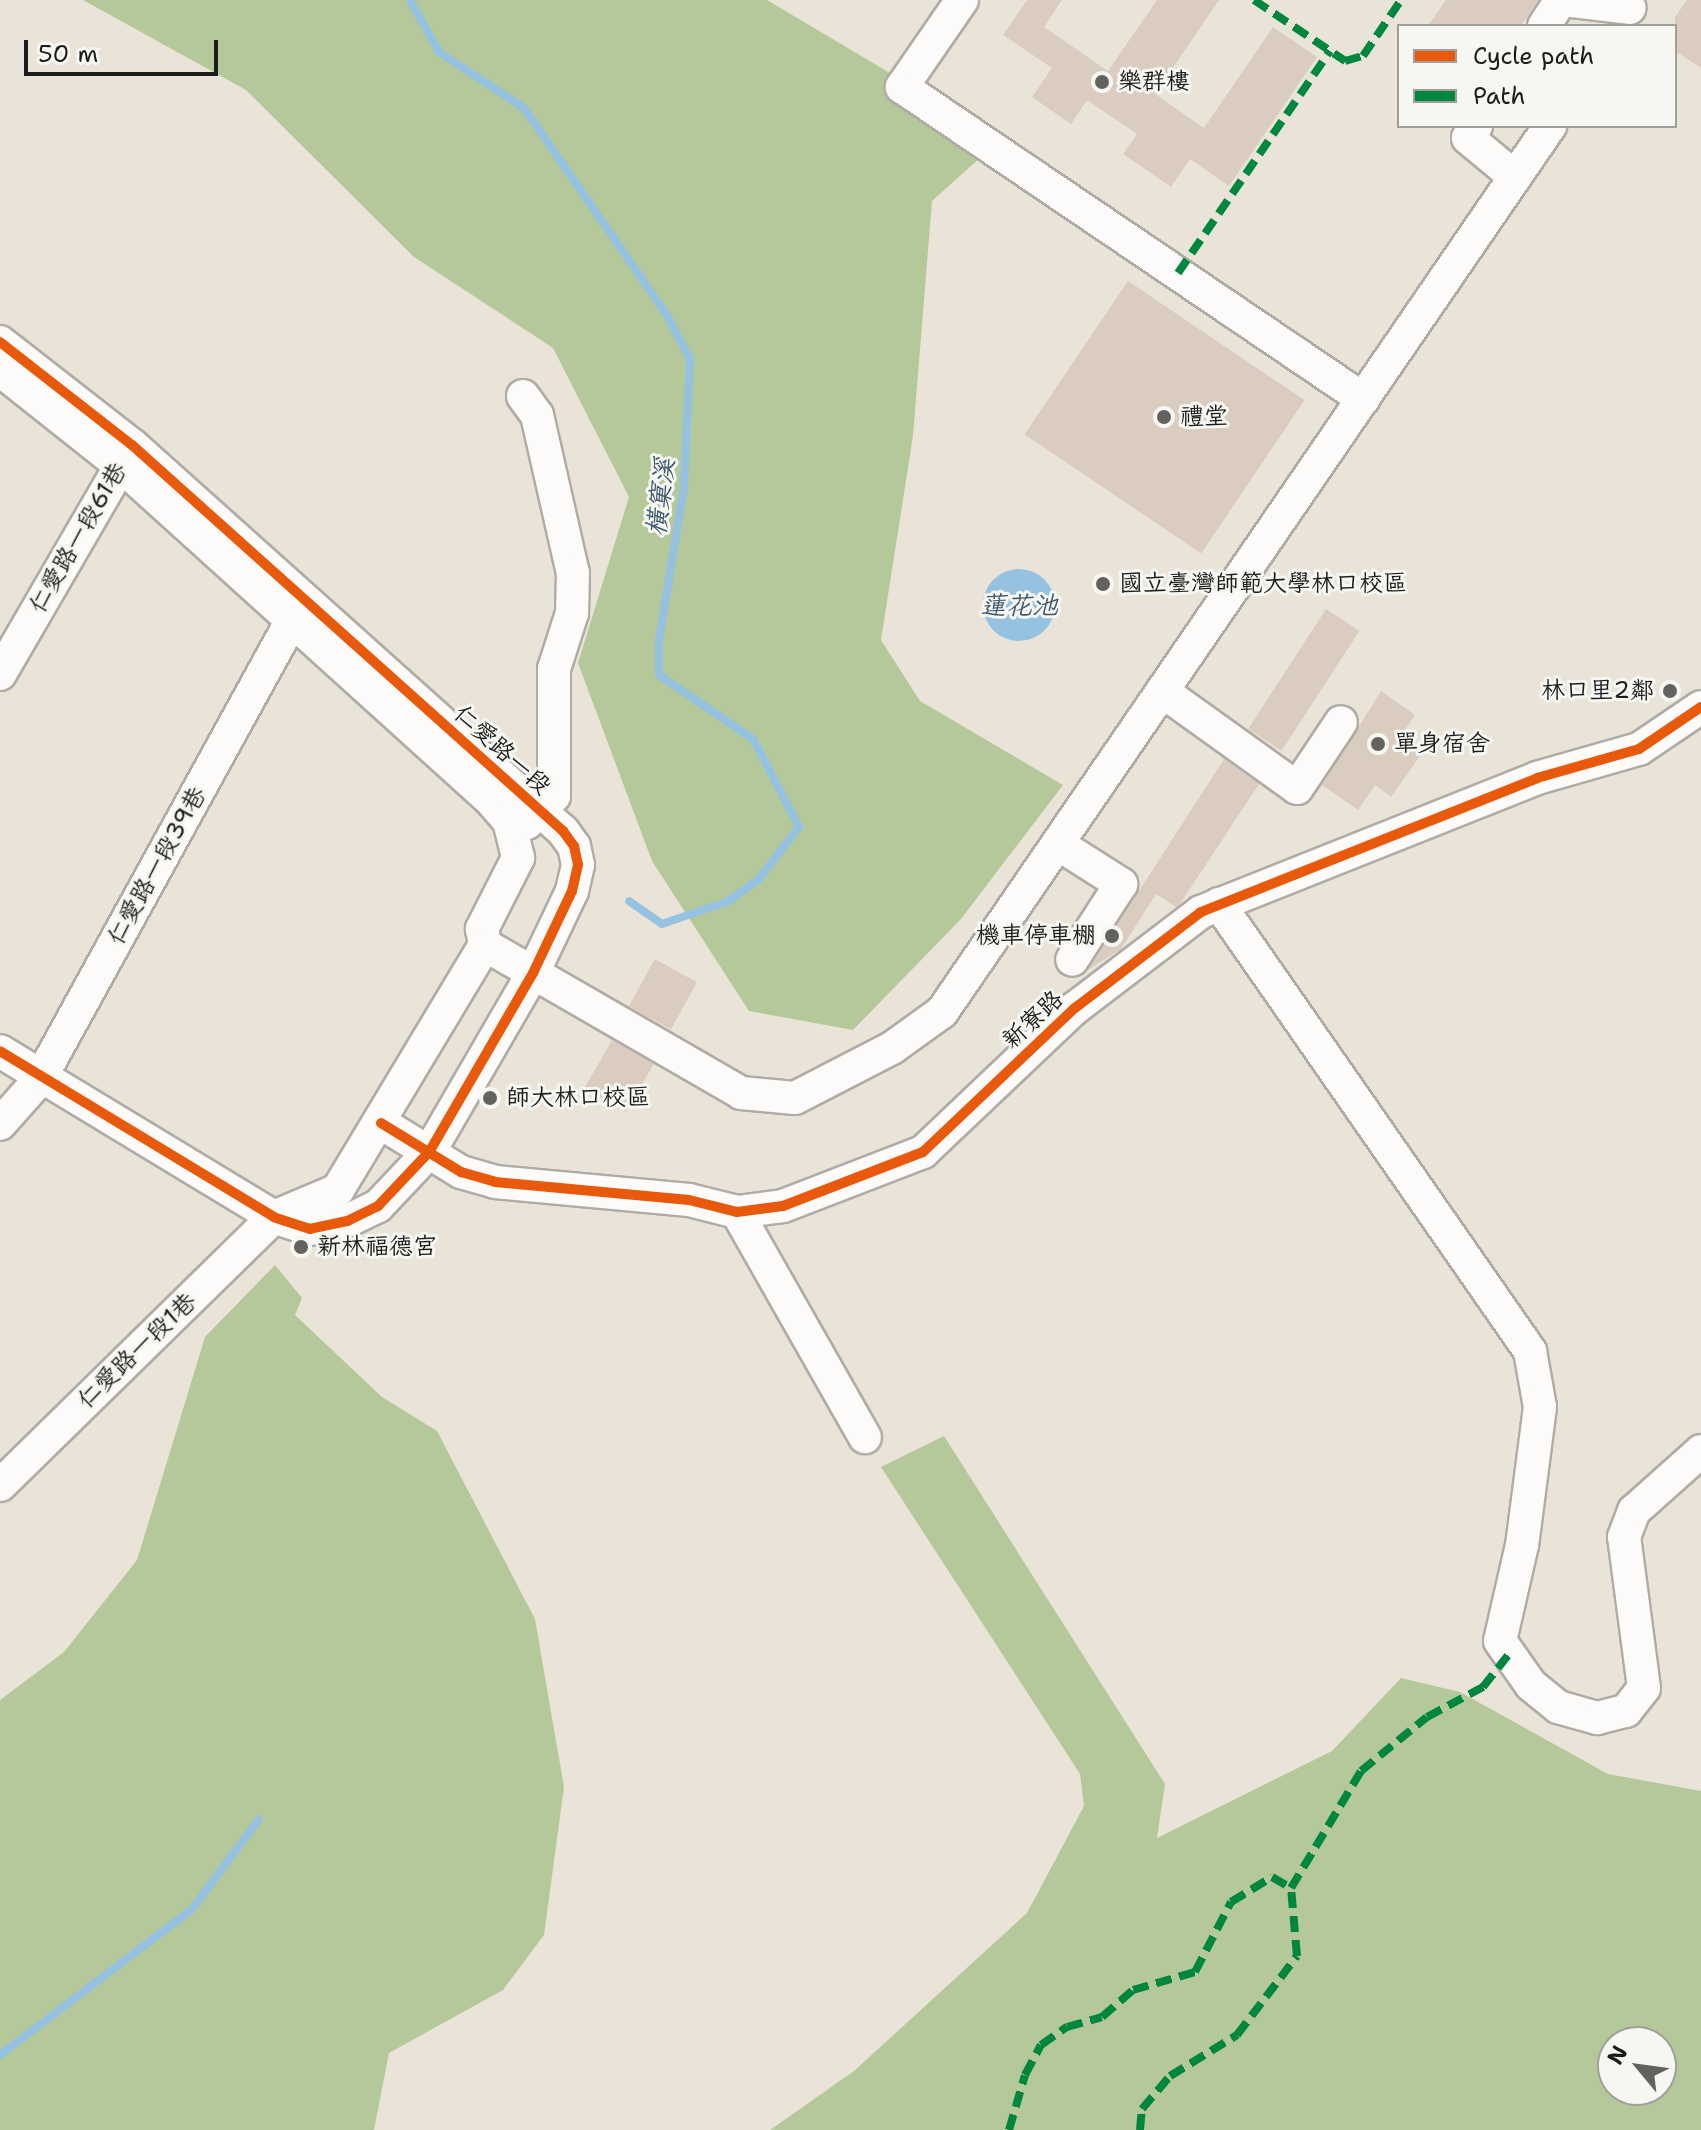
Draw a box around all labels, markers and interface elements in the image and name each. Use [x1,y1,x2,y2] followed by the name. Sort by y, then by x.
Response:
[28,24,222,74] scale bar
[1397,24,1677,128] legend
[38,38,98,70] text: 50 m
[1473,40,1594,72] text: Cycle path
[1118,68,1190,96] place label: 樂群樓
[1093,73,1111,91] marker: 樂群樓
[1473,80,1525,112] text: Path
[1180,403,1228,431] place label: 禮堂
[1155,408,1173,426] marker: 禮堂
[640,456,680,538] water label: 橫窠溪
[23,458,133,618] street label: 仁愛路一段61巷
[1119,570,1407,598] place label: 國立臺灣師範大學林口校區
[1094,575,1112,593] marker: 國立臺灣師範大學林口校區
[980,589,1058,621] water label: 蓮花池
[1541,677,1654,705] place label: 林口里2鄰
[1661,682,1679,700] marker: 林口里2鄰
[448,699,556,801] street label: 仁愛路一段
[1394,730,1490,758] place label: 單身宿舍
[1369,735,1387,753] marker: 單身宿舍
[102,782,212,950] street label: 仁愛路一段39巷
[976,922,1096,950] place label: 機車停車棚
[1103,927,1121,945] marker: 機車停車棚
[997,985,1069,1055] street label: 新寮路
[506,1084,650,1112] place label: 師大林口校區
[481,1089,499,1107] marker: 師大林口校區
[317,1233,437,1261] place label: 新林福德宮
[292,1238,310,1256] marker: 新林福德宮
[72,1287,202,1415] street label: 仁愛路一段1巷
[1597,2026,1677,2106] north arrow
[1600,2040,1634,2070] text: N

